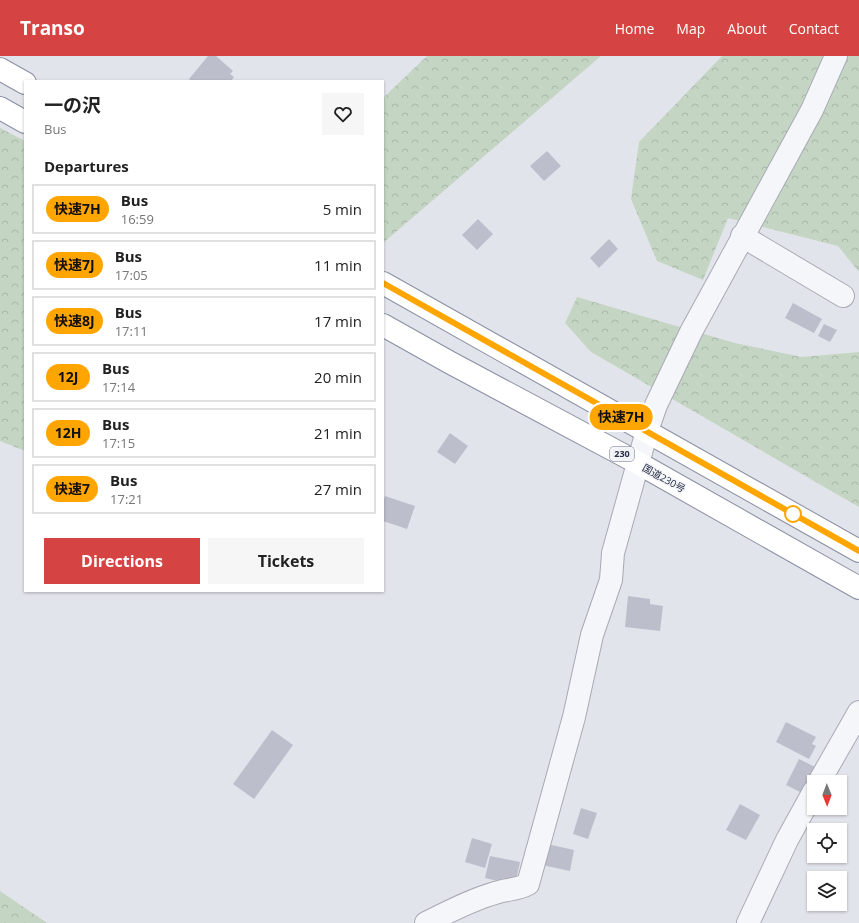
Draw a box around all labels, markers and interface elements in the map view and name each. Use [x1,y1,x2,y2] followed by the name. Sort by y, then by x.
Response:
[20,15,85,41] text: Transo
[615,19,654,38] text: Home
[676,19,705,38] text: Map
[727,19,767,38] text: About
[789,19,839,38] text: Contact
[44,92,101,118] text: 一の沢
[322,93,364,135] button: heart
[44,120,67,138] text: Bus
[44,156,129,176] text: Departures
[121,190,148,210] text: Bus
[54,199,101,218] text: 快速7H
[323,199,362,219] text: 5 min
[121,210,154,228] text: 16:59
[115,246,142,266] text: Bus
[54,255,95,274] text: 快速7J
[314,255,362,275] text: 11 min
[115,266,148,284] text: 17:05
[115,302,142,322] text: Bus
[54,311,95,330] text: 快速8J
[314,311,362,331] text: 17 min
[115,322,148,340] text: 17:11
[102,358,129,378] text: Bus
[58,367,78,386] text: 12J
[314,367,362,387] text: 20 min
[102,378,135,396] text: 17:14
[593,404,649,430] line badge: 快速7H
[598,407,644,426] text: 快速7H
[102,414,129,434] text: Bus
[55,423,81,442] text: 12H
[314,423,362,443] text: 21 min
[102,434,135,452] text: 17:15
[610,447,634,461] road number: 230
[640,460,688,496] street label: 国道230号
[110,470,137,490] text: Bus
[54,479,90,498] text: 快速7
[314,479,362,499] text: 27 min
[110,490,143,508] text: 17:21
[784,505,802,523] unlabelled marker
[44,538,200,584] button: Directions
[208,538,364,584] button: Tickets
[807,775,847,815] north arrow
[807,775,847,911] map controls
[807,823,847,863] button: locate
[807,871,847,911] button: layers

